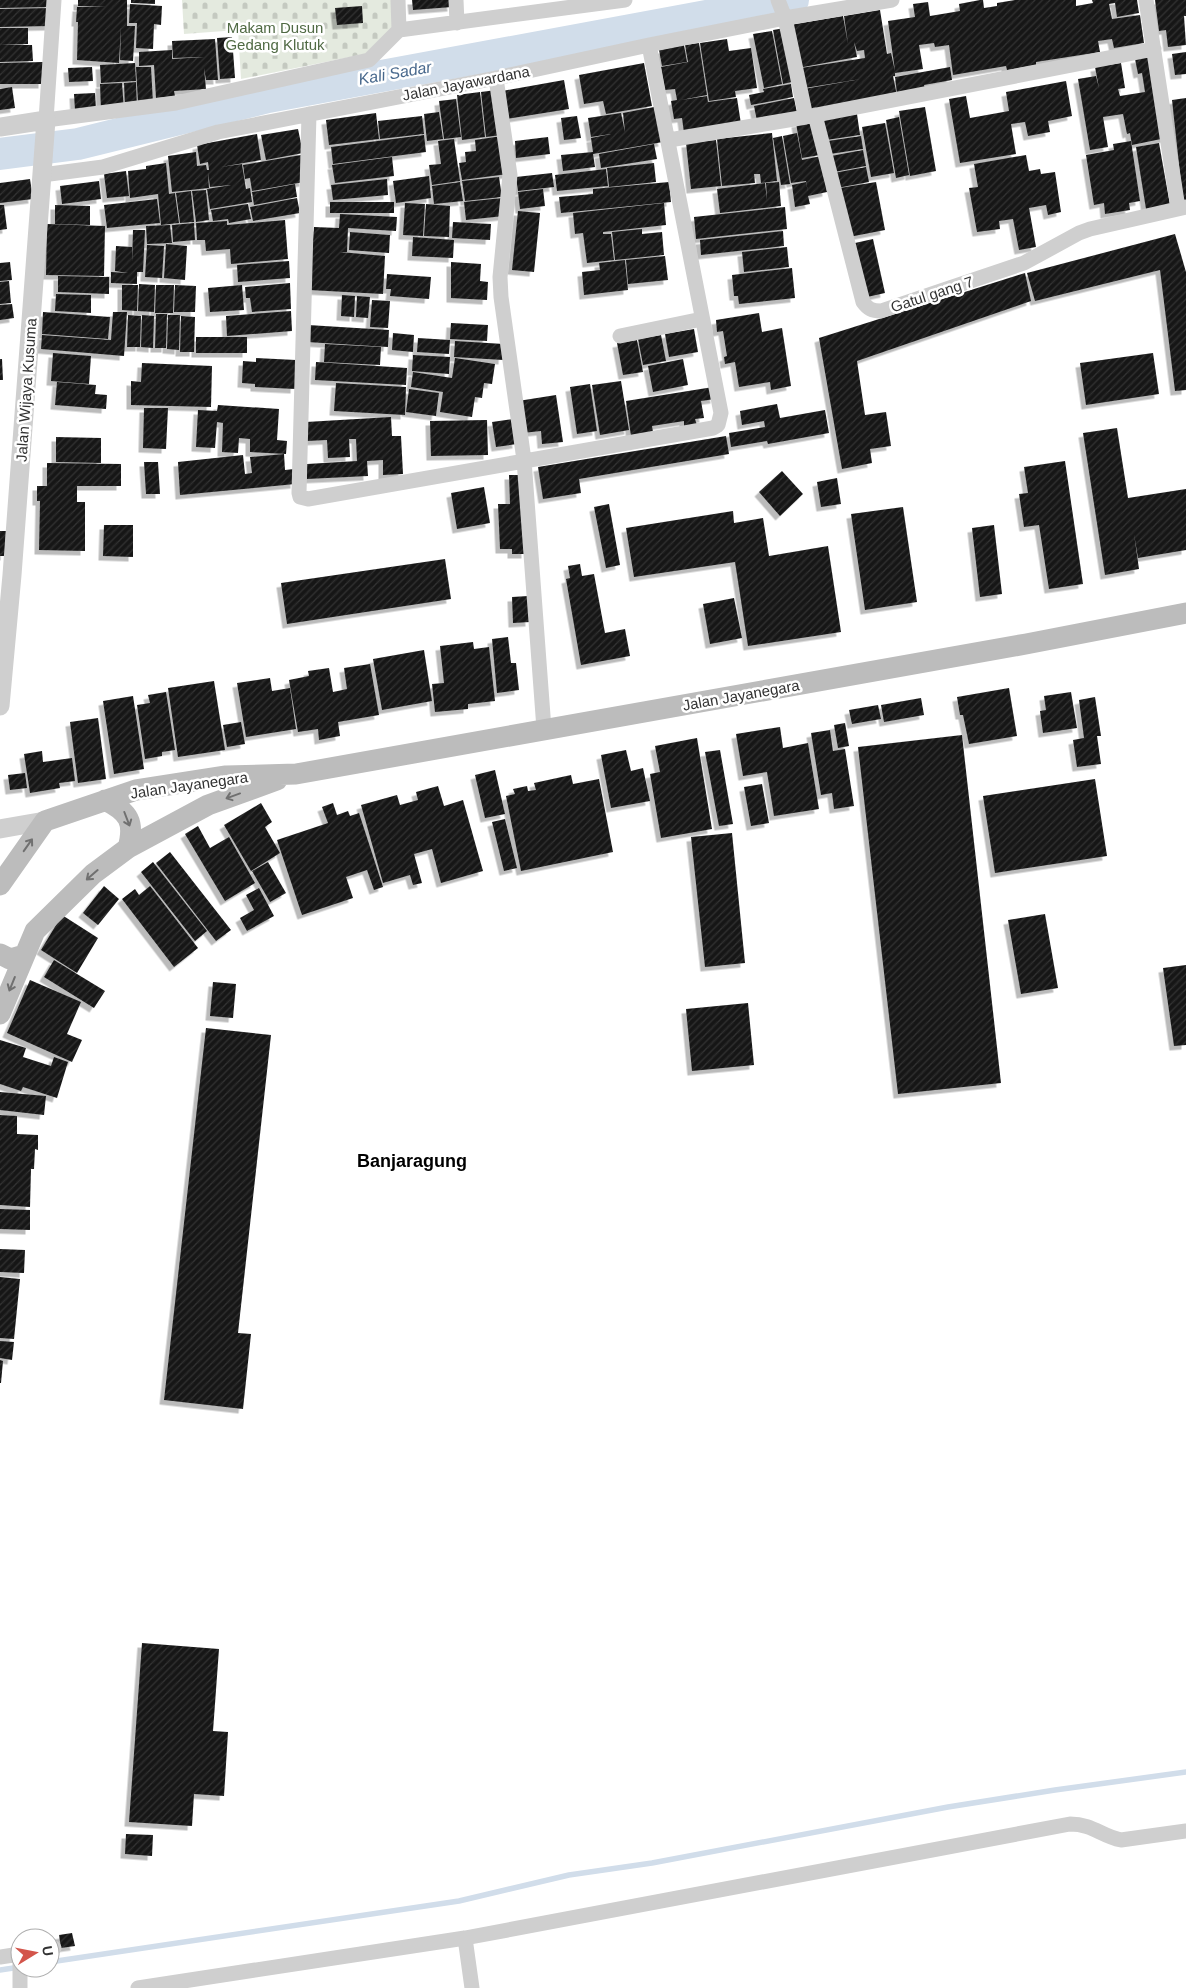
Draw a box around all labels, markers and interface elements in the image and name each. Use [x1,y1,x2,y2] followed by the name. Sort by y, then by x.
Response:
[225,19,325,53] park label: Makam Dusun Gedang Klutuk
[357,58,433,88] water label: Kali Sadar
[401,62,532,104] street label: Jalan Jayawardana
[889,273,975,315] street label: Gatul gang 7
[12,317,40,463] street label: Jalan Wijaya Kusuma
[681,676,801,714] street label: Jalan Jayanegara
[129,768,249,802] street label: Jalan Jayanegara
[226,792,241,801] one-way arrow
[123,811,132,826] one-way arrow
[23,838,33,852] one-way arrow
[86,869,99,881] one-way arrow
[7,977,16,992] one-way arrow
[357,1151,467,1171] district label: Banjaragung
[10,1928,60,1978] north arrow
[39,1944,57,1957] text: U

